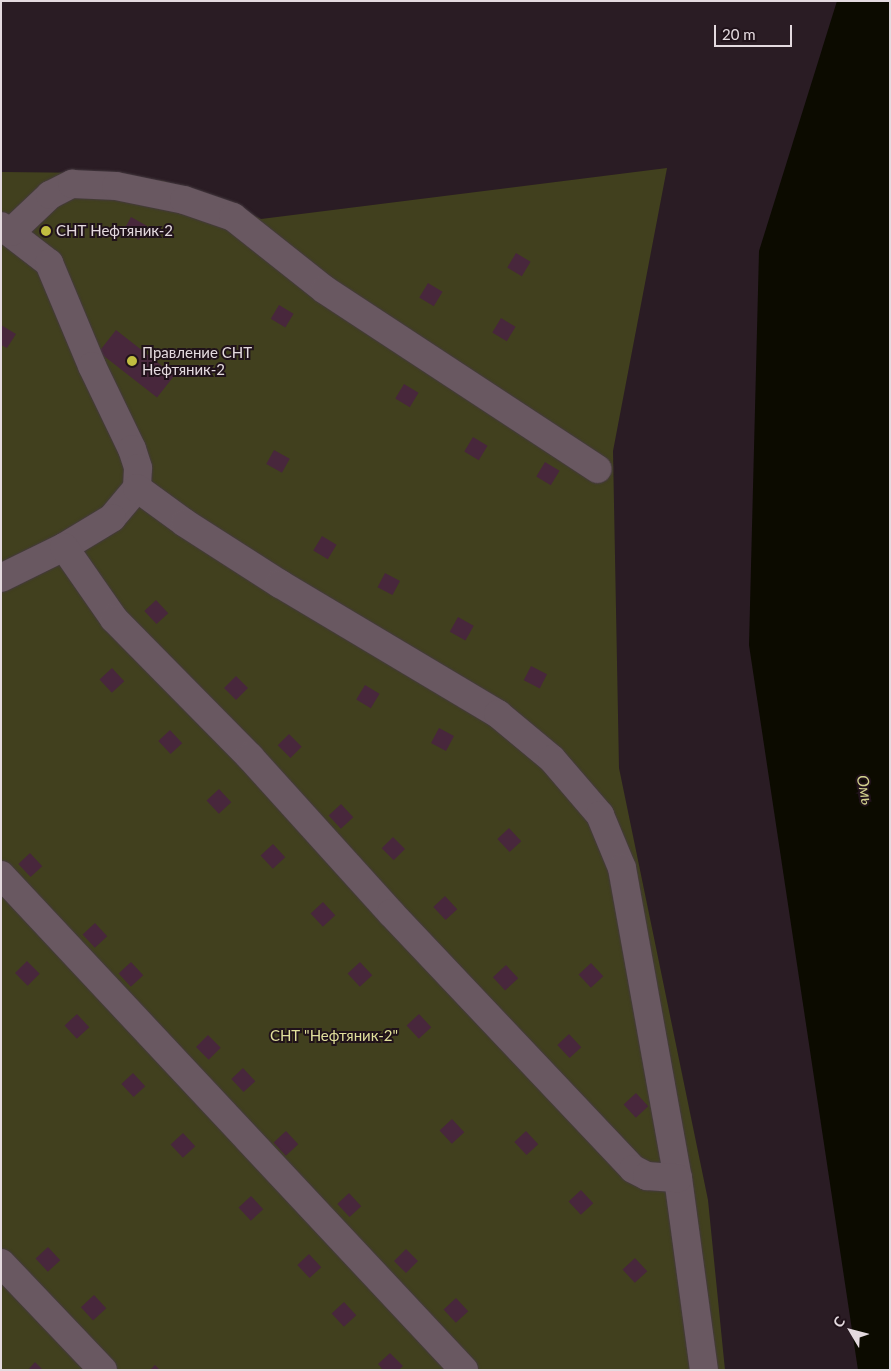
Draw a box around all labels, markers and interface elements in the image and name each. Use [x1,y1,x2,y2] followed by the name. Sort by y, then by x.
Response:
[716,15,794,47] scale bar
[722,25,756,43] text: 20 m
[56,222,173,240] place label: СНТ Нефтяник-2
[40,225,52,237] marker: СНТ Нефтяник-2
[142,343,252,378] place label: Правление СНТ Нефтяник-2
[126,355,138,367] marker: Правление СНТ Нефтяник-2
[853,773,877,807] water label: Омь
[270,1027,398,1045] park label: СНТ "Нефтяник-2"
[826,1306,876,1356] north arrow
[829,1313,848,1330] text: С

